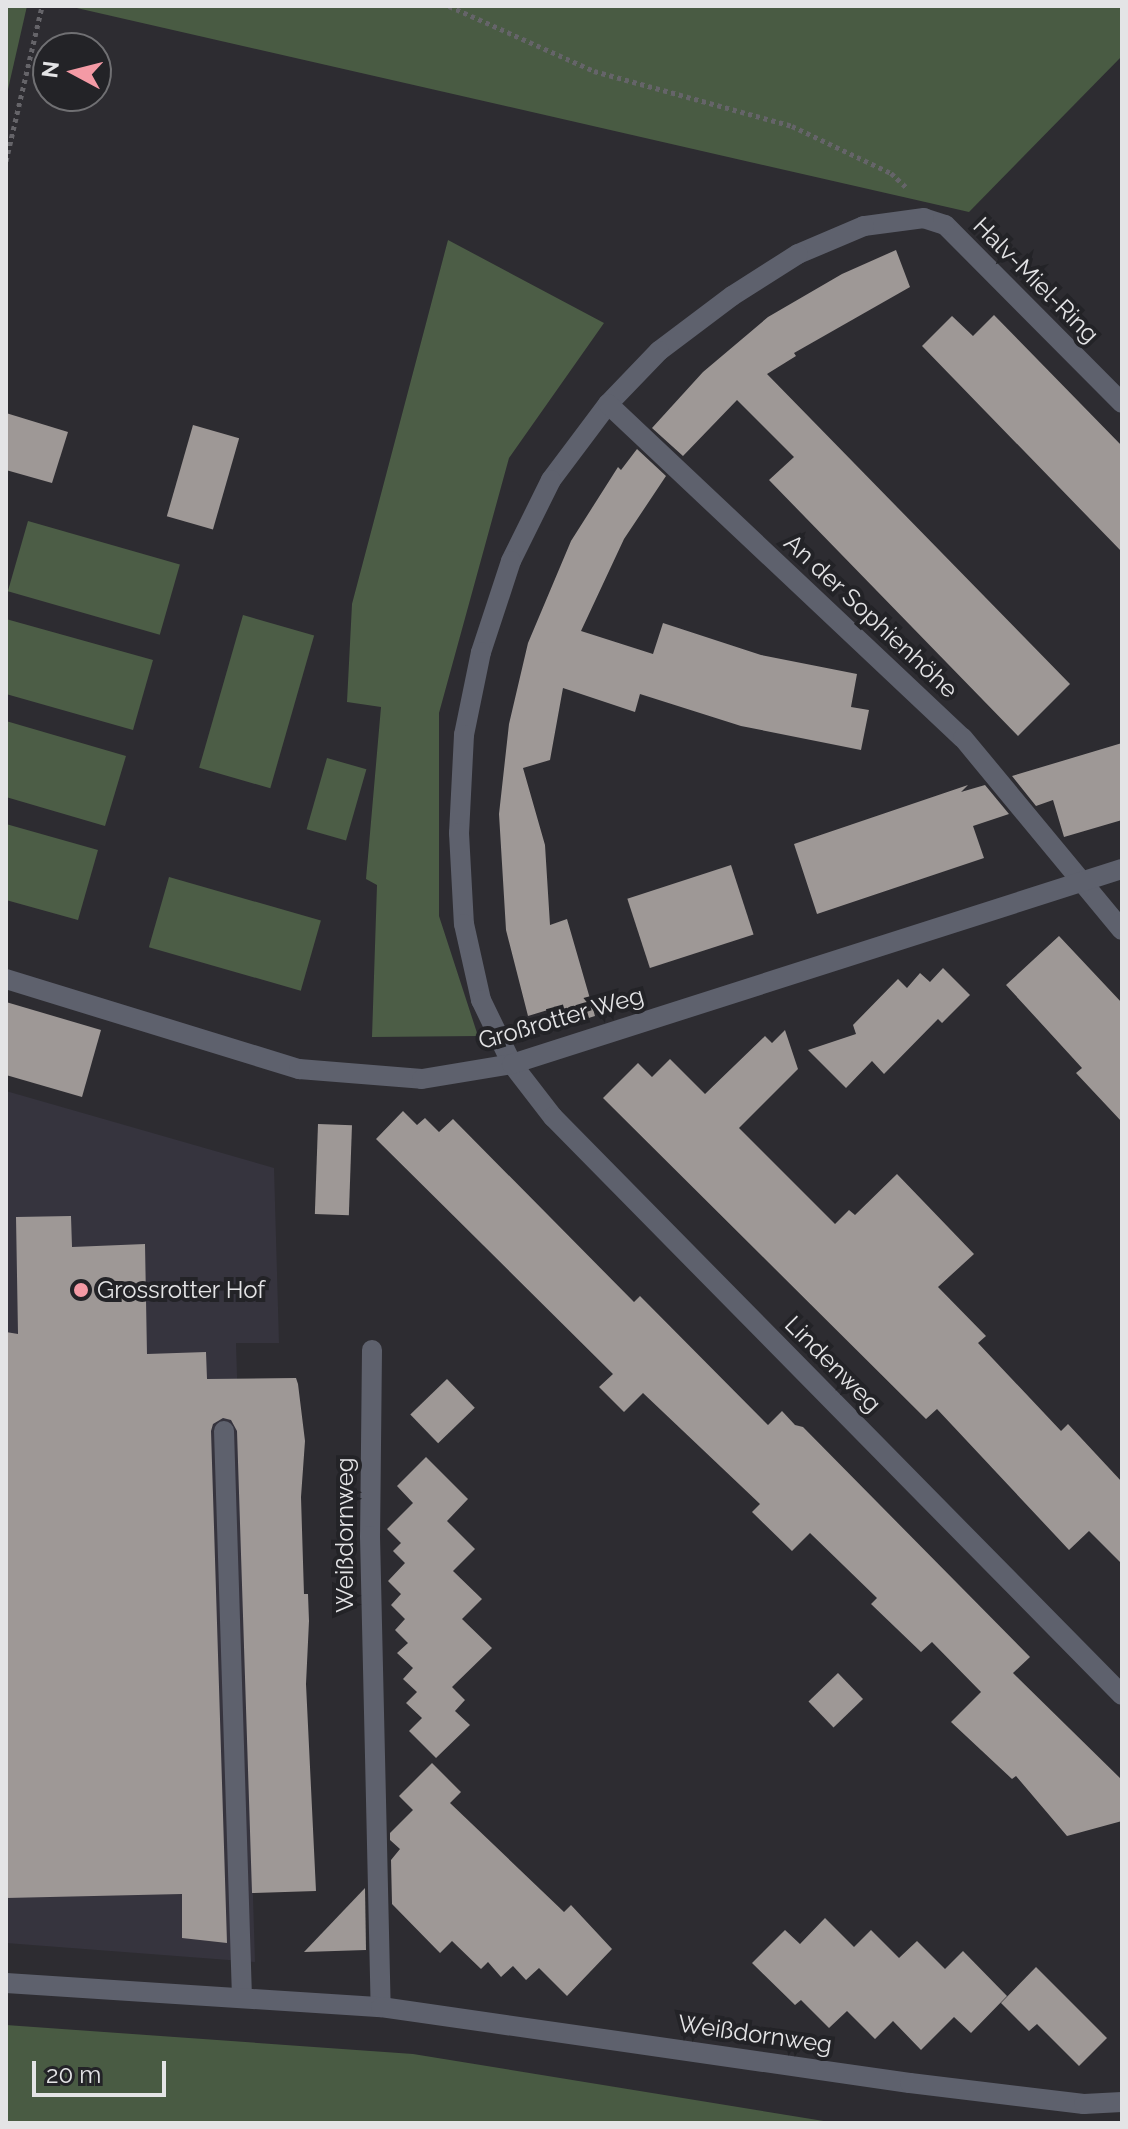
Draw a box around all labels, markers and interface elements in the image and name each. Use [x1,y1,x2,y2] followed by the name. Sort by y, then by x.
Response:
[32,32,112,112] north arrow
[36,59,64,79] text: N
[967,211,1105,349] street label: Halv-Miel-Ring
[778,528,964,704] street label: An der Sophienhöhe
[474,980,648,1056] street label: Großrotter Weg
[97,1276,266,1304] place label: Grossrotter Hof
[72,1281,90,1299] marker: Grossrotter Hof
[779,1310,887,1418] street label: Lindenweg
[331,1457,359,1613] street label: Weißdornweg
[676,2009,834,2059] street label: Weißdornweg
[36,2045,170,2095] scale bar
[46,2060,101,2089] text: 20 m

